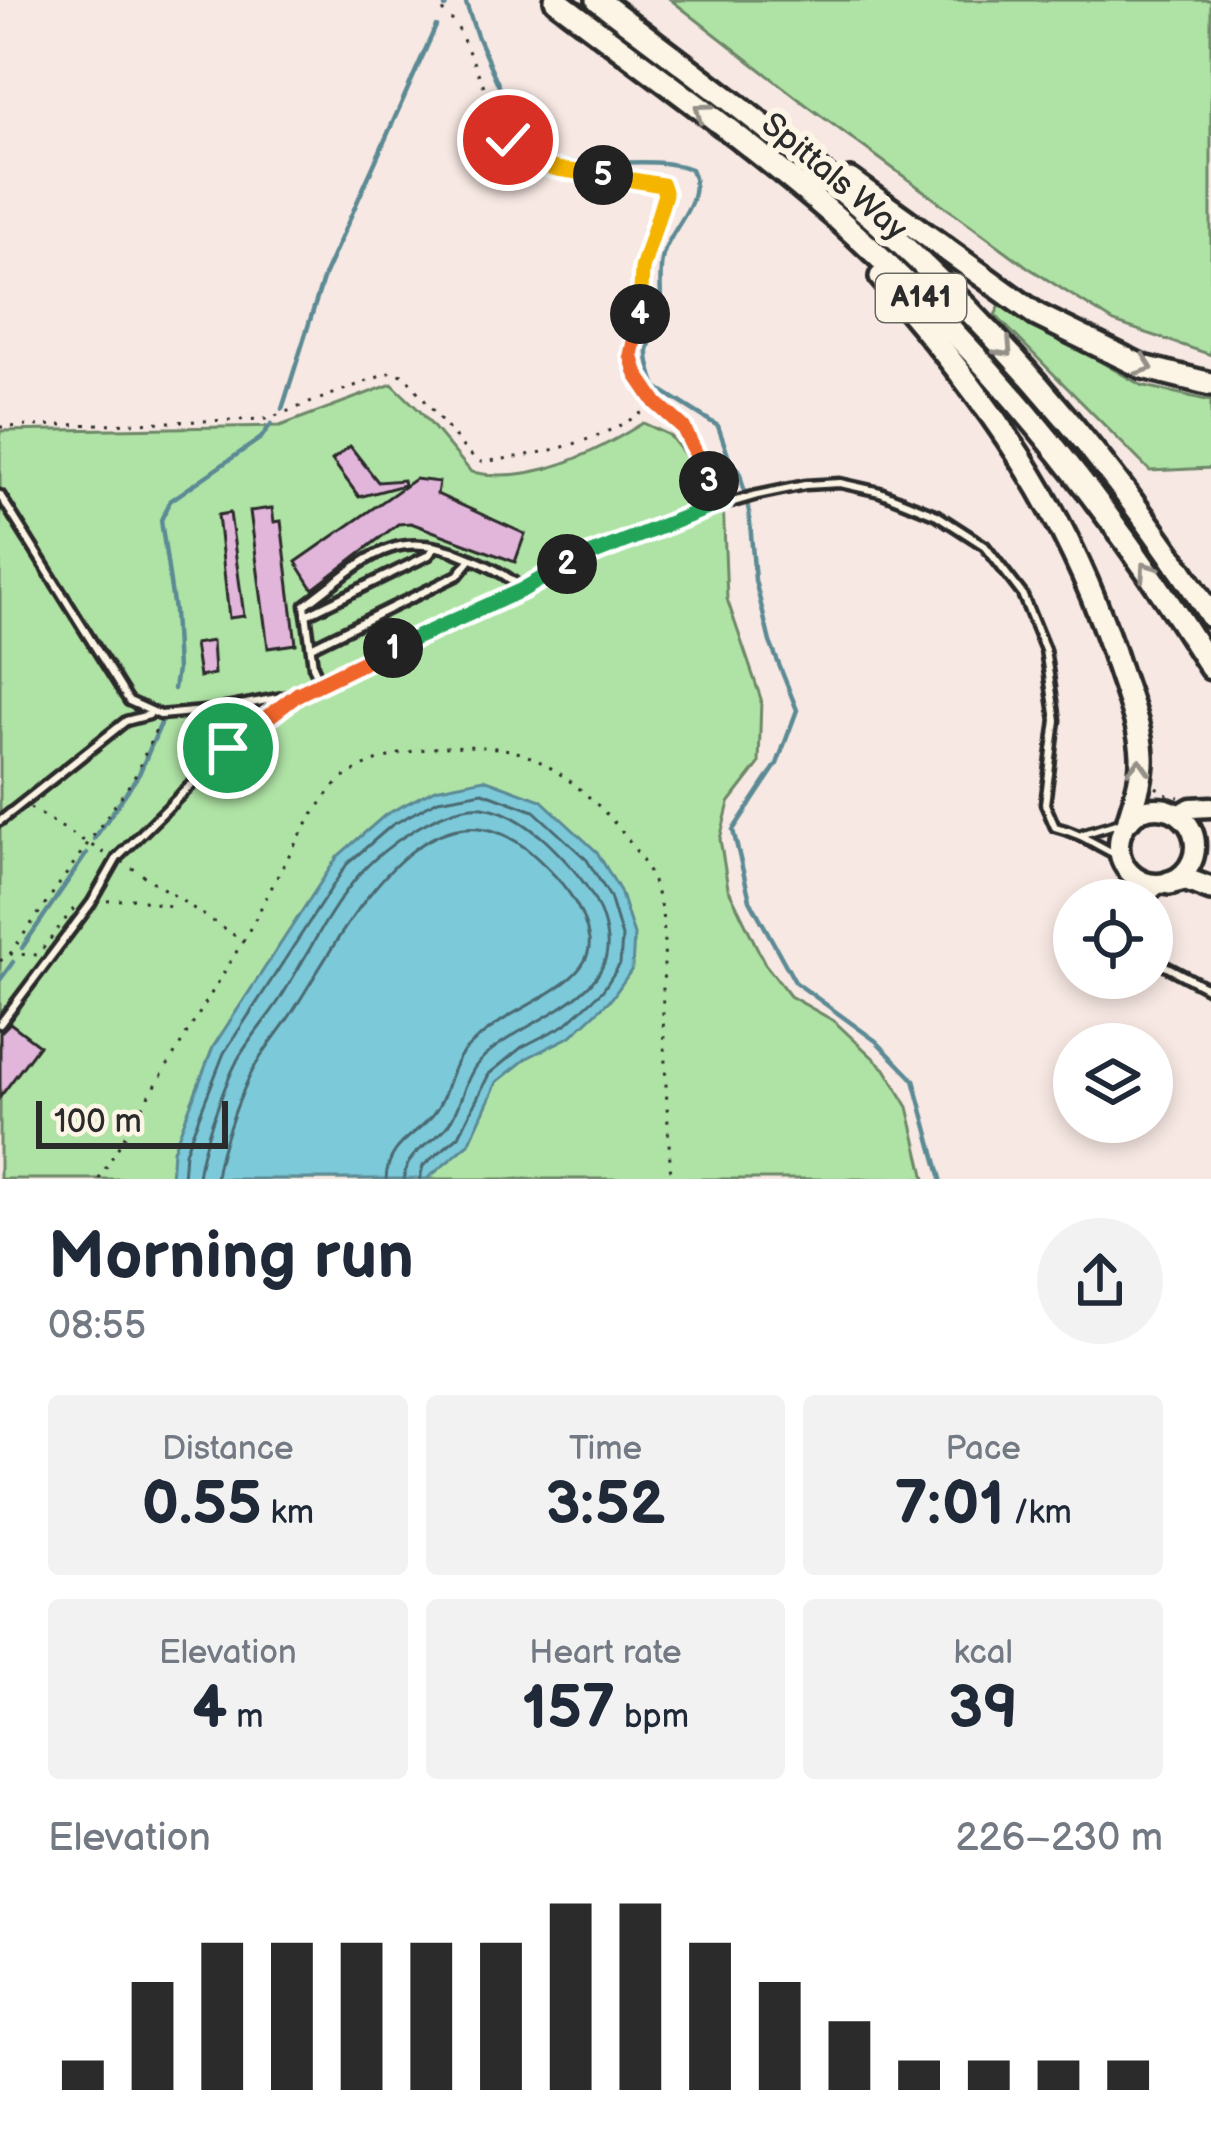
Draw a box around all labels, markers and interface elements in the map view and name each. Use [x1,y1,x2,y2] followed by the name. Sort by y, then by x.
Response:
[457,89,559,191] pin
[694,104,716,125] one-way arrow
[753,105,915,250] street label: Spittals Way
[475,107,541,173] icon: check
[573,145,633,205] pin: 5
[593,155,613,195] text: 5
[876,274,966,322] road number: A141
[610,284,670,344] pin: 4
[630,294,650,334] text: 4
[990,335,1012,357] one-way arrow
[1134,352,1155,376] one-way arrow
[679,451,739,511] pin: 3
[699,461,719,501] text: 3
[537,534,597,594] pin: 2
[557,544,577,584] text: 2
[1139,561,1161,583] one-way arrow
[363,618,423,678] pin: 1
[386,628,400,668] text: 1
[177,697,279,799] pin
[195,715,261,781] icon: arrive
[1126,757,1152,776] one-way arrow
[1053,879,1173,1143] map controls
[1053,879,1173,999] button: locate
[1053,1023,1173,1143] button: layers
[36,1095,228,1148] scale bar
[54,1102,142,1142] text: 100 m
[48,1218,414,1297] text: Morning run
[1037,1218,1163,1344] button: share
[48,1303,146,1350] text: 08:55
[162,1429,294,1469] text: Distance
[569,1429,642,1469] text: Time
[946,1429,1021,1469] text: Pace
[142,1469,262,1541] text: 0.55
[545,1469,665,1541] text: 3:52
[894,1469,1005,1541] text: 7:01
[262,1493,314,1533] text: km
[1005,1493,1072,1533] text: /km
[159,1633,297,1673] text: Elevation
[529,1633,682,1673] text: Heart rate
[954,1633,1013,1673] text: kcal
[192,1673,227,1745] text: 4
[522,1673,615,1745] text: 157
[948,1673,1018,1745] text: 39
[227,1697,264,1737] text: m
[615,1697,689,1737] text: bpm
[48,1815,211,1862] text: Elevation
[956,1815,1163,1862] text: 226–230 m

